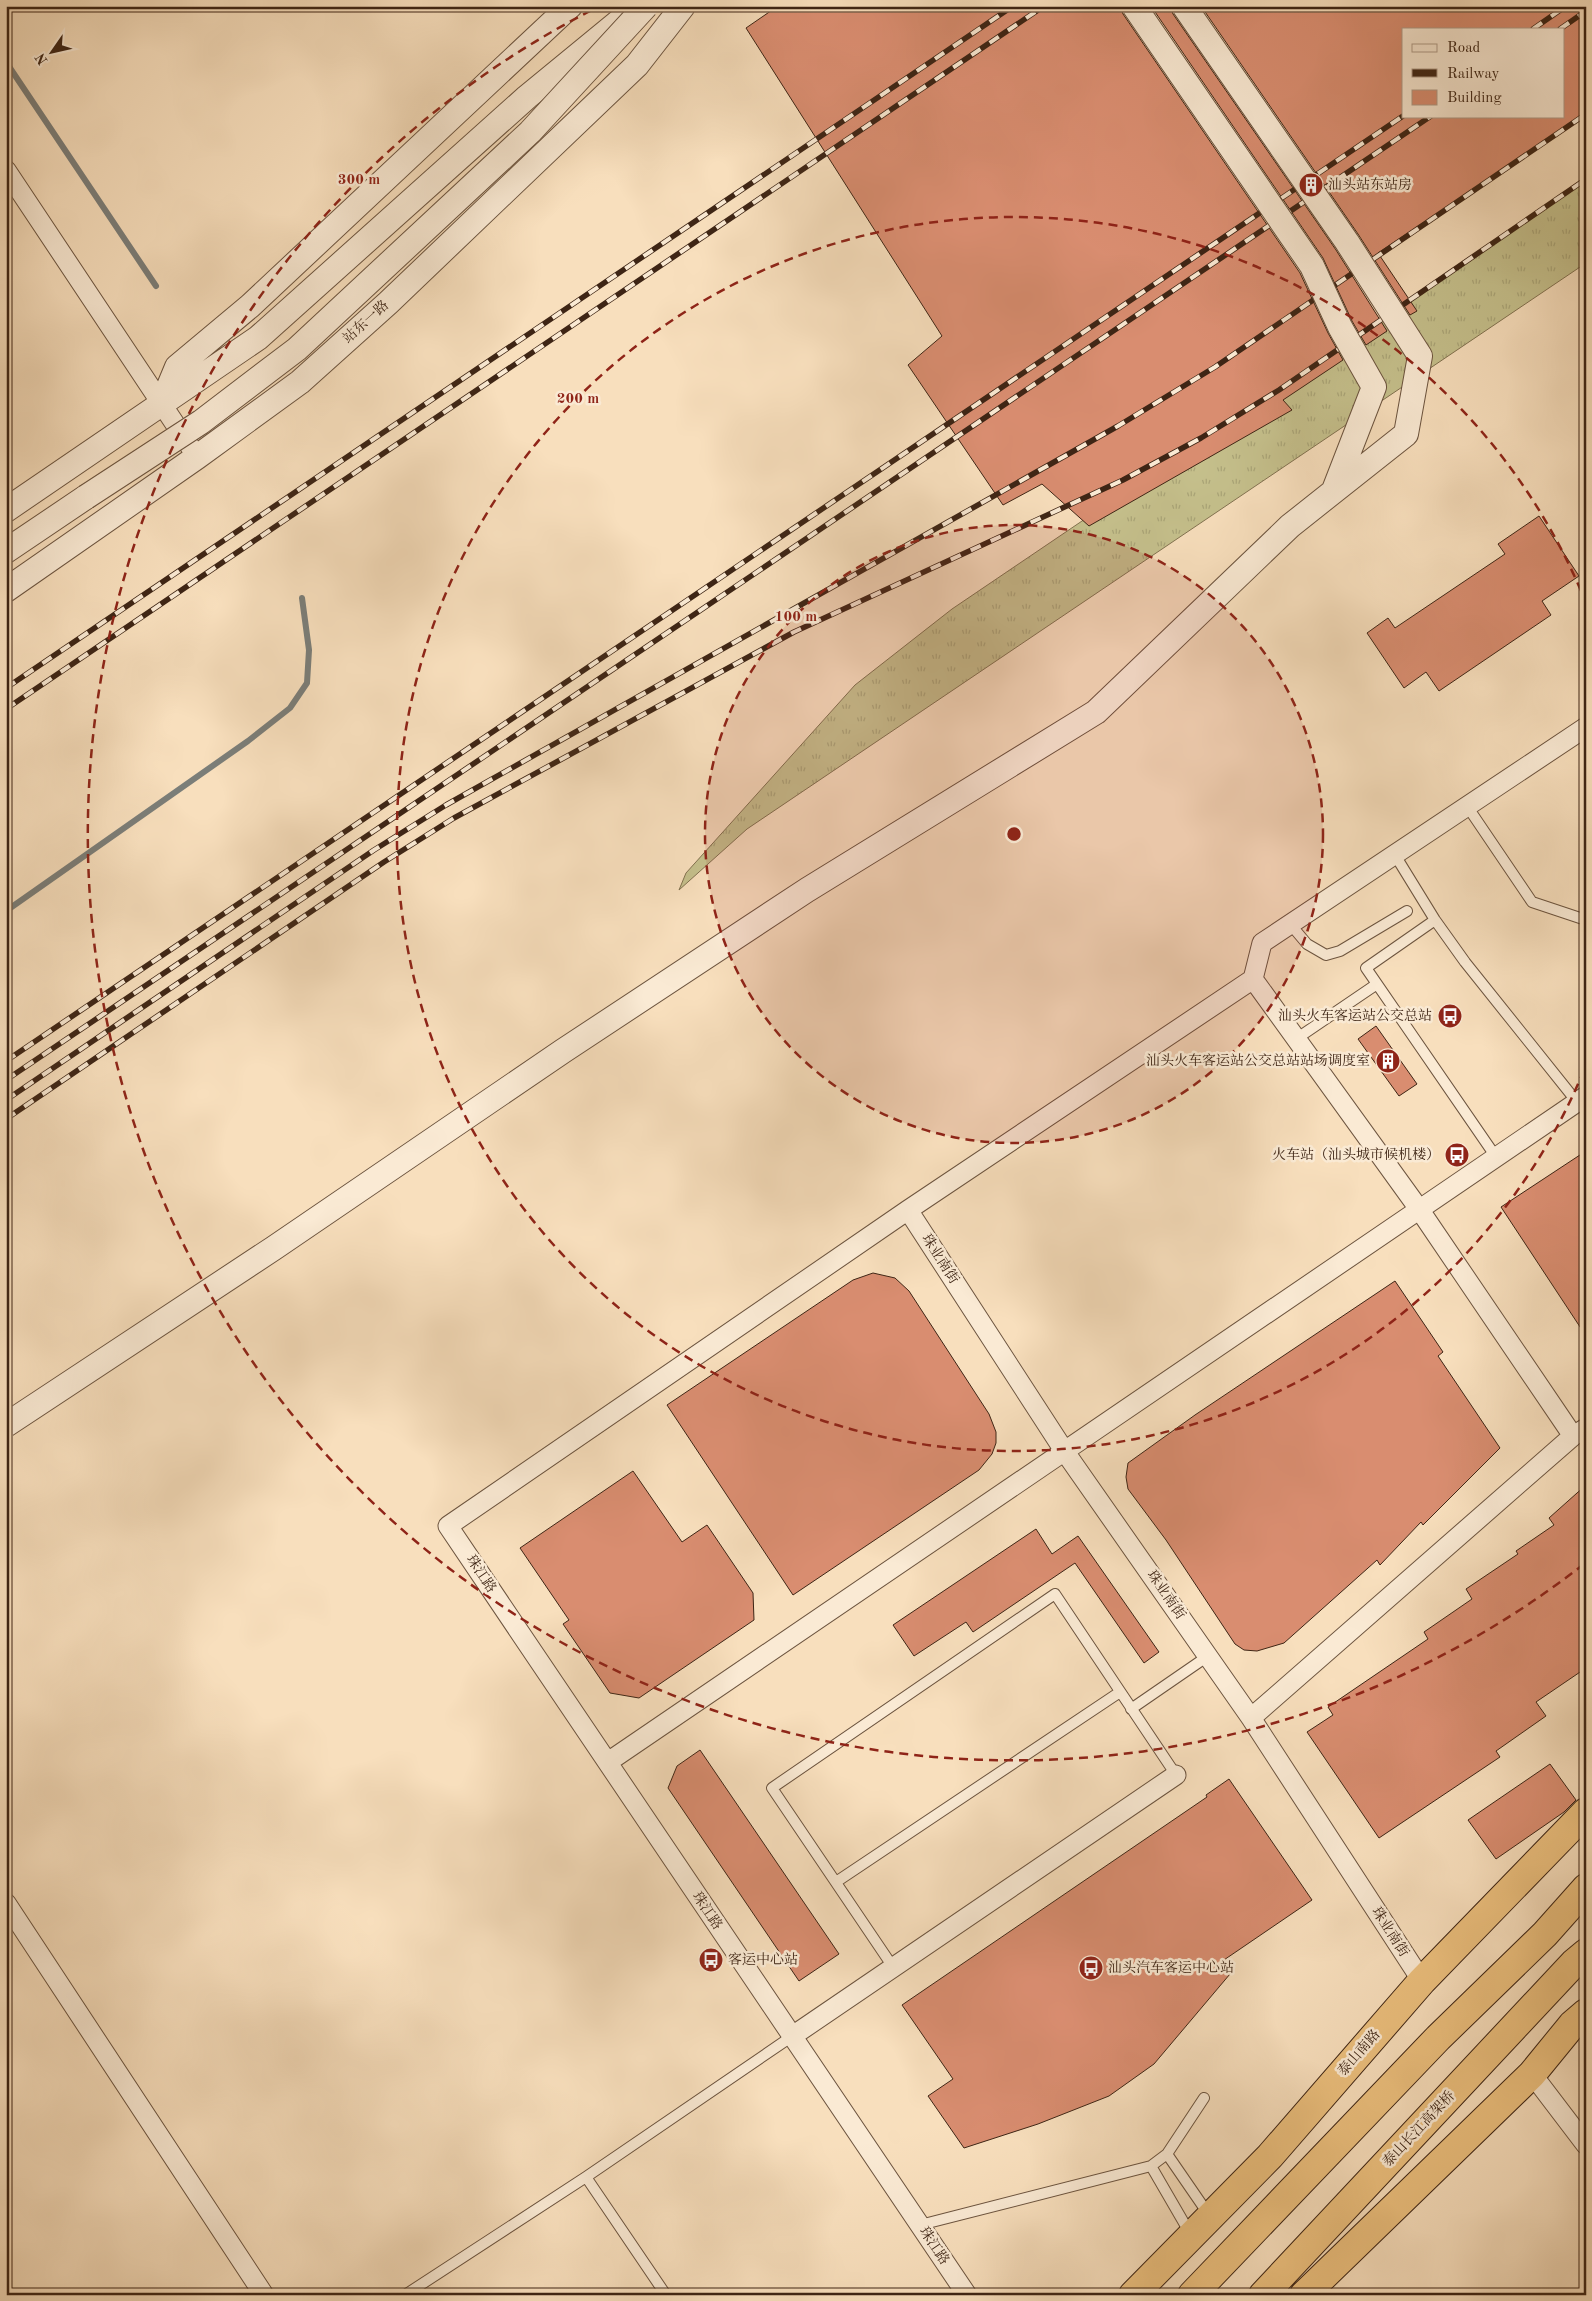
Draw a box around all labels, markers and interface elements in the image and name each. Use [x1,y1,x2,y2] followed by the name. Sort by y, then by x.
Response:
[28,28,78,78] north arrow
[1402,28,1564,118] legend
[1447,41,1481,56] text: Road
[33,50,51,67] text: N
[1447,67,1500,82] text: Railway
[1447,91,1502,106] text: Building
[1298,172,1324,198] building icon: 汕头站东站房
[338,173,380,188] text: 300 m
[1328,177,1412,192] place label: 汕头站东站房
[340,297,391,346] street label: 站东一路
[557,392,599,407] text: 200 m
[775,610,817,625] text: 100 m
[1005,825,1023,843] centre of rings
[1437,1003,1463,1029] bus stop icon: 汕头火车客运站公交总站
[1278,1008,1432,1023] place label: 汕头火车客运站公交总站
[1375,1048,1401,1074] building icon: 汕头火车客运站公交总站站场调度室
[1146,1053,1370,1068] place label: 汕头火车客运站公交总站站场调度室
[1444,1142,1470,1168] bus stop icon: 火车站（汕头城市候机楼）
[1272,1147,1440,1162] place label: 火车站（汕头城市候机楼）
[919,1231,962,1286] street label: 珠业南街
[463,1552,499,1595] street label: 珠江路
[1144,1567,1189,1622] street label: 珠业南街
[689,1889,725,1932] street label: 珠江路
[1369,1904,1412,1959] street label: 珠业南街
[698,1947,724,1973] bus stop icon: 客运中心站
[728,1952,798,1967] place label: 客运中心站
[1078,1955,1104,1981] bus stop icon: 汕头汽车客运中心站
[1108,1960,1234,1975] place label: 汕头汽车客运中心站
[1335,2027,1383,2079] street label: 泰山南路
[1380,2088,1458,2170] street label: 泰山长江高架桥
[916,2224,952,2267] street label: 珠江路

